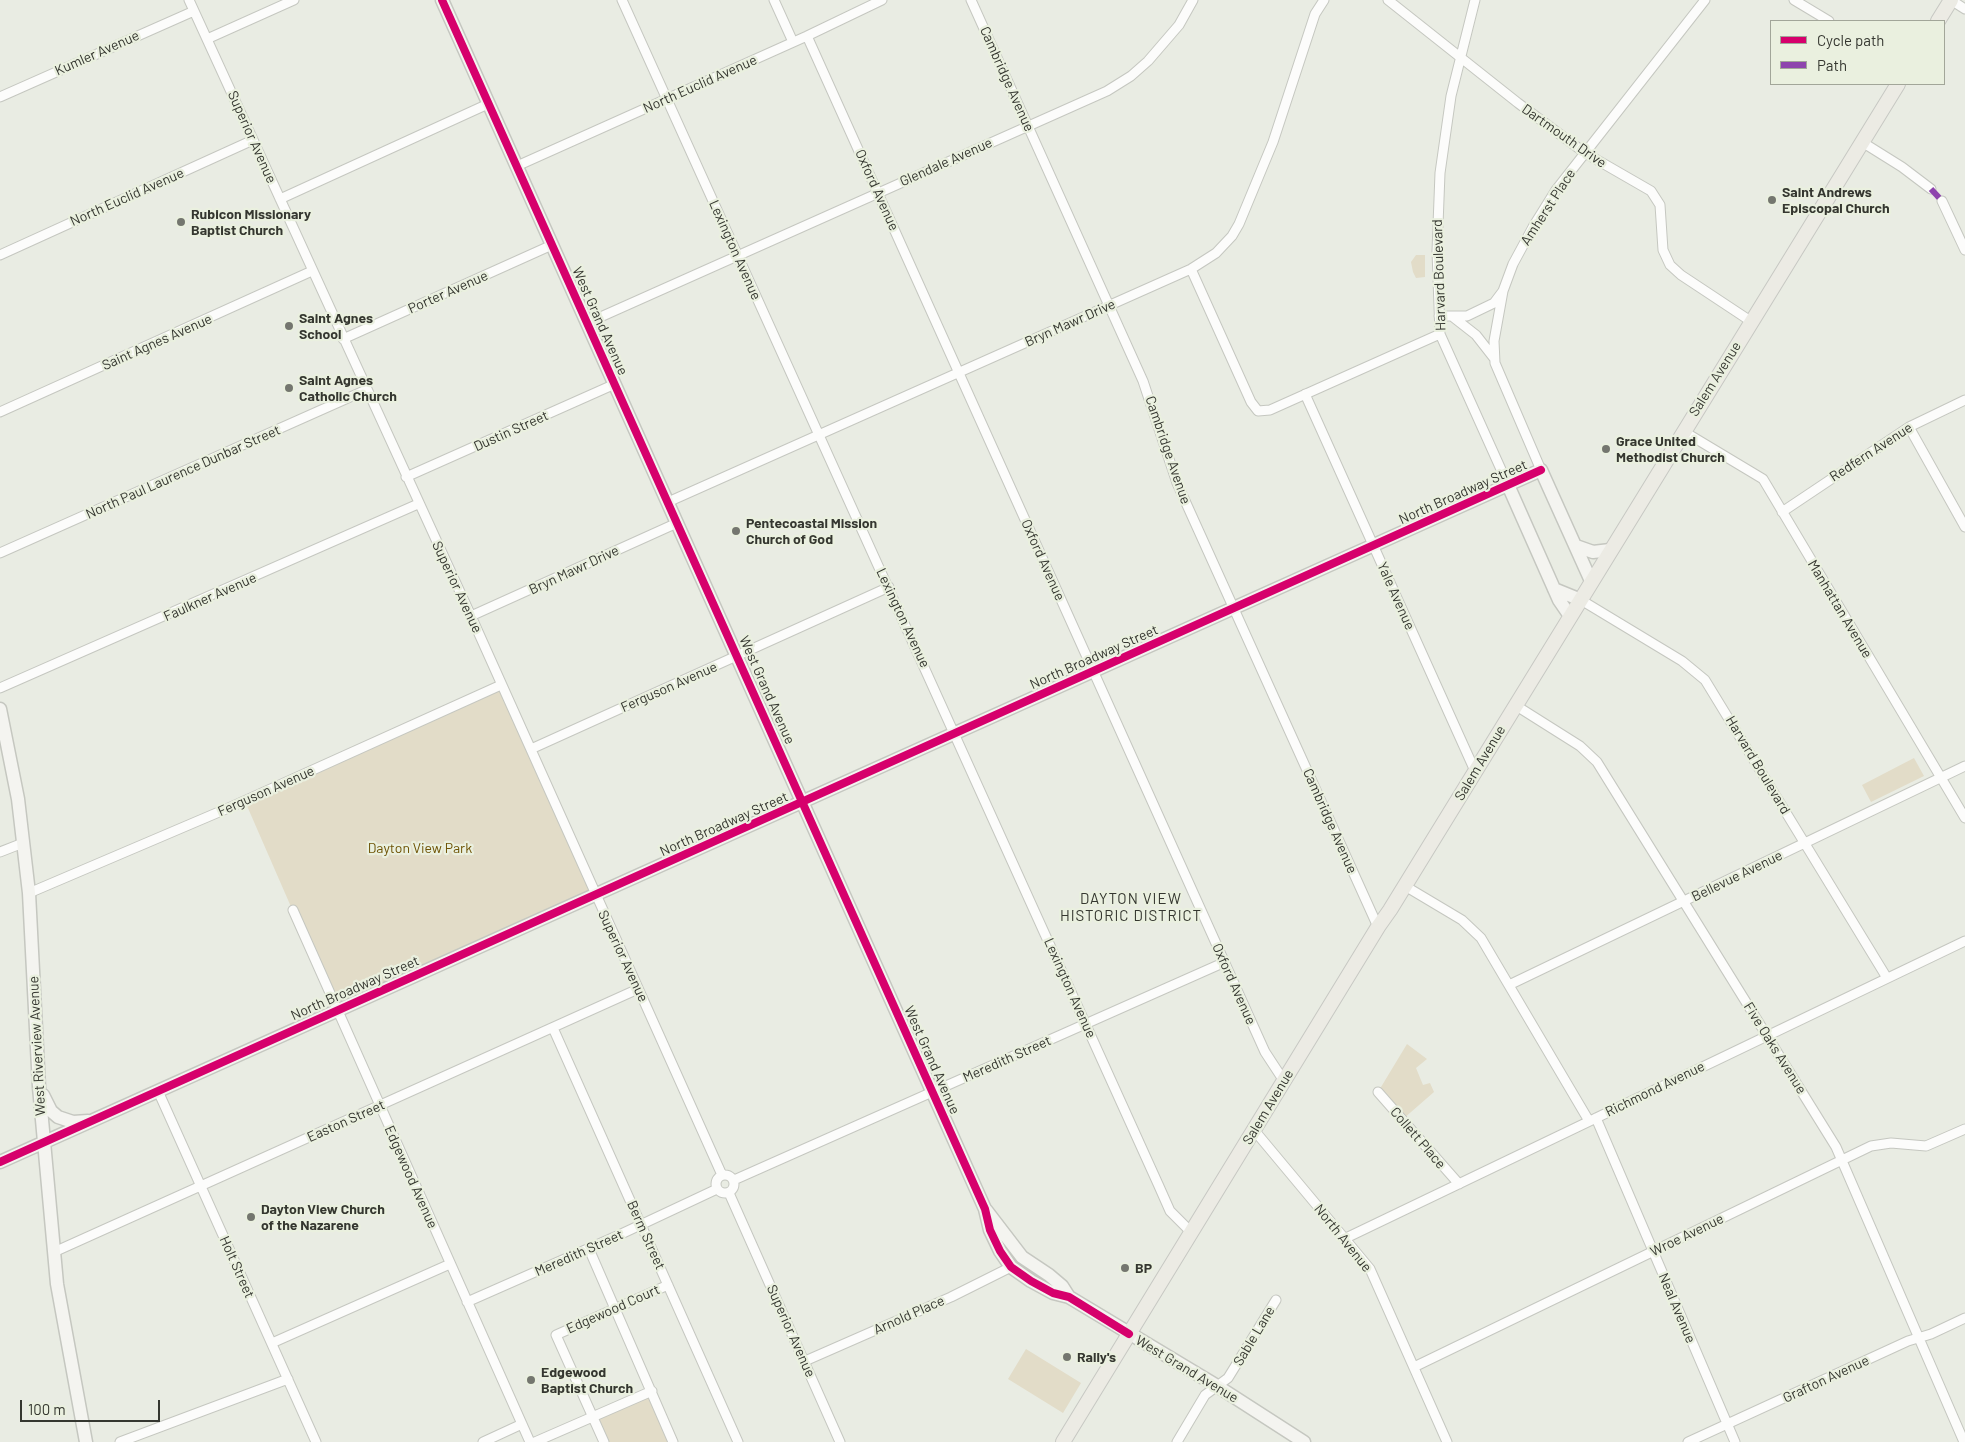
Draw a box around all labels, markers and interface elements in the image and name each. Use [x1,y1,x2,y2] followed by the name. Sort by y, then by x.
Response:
[1770,20,1945,85] legend
[976,24,1038,134] street label: Cambridge Avenue
[52,27,142,79] street label: Kumler Avenue
[1817,31,1884,49] text: Cycle path
[640,51,760,117] street label: North Euclid Avenue
[1817,56,1847,74] text: Path
[224,88,280,186] street label: Superior Avenue
[1518,101,1610,171] street label: Dartmouth Drive
[897,134,995,190] street label: Glendale Avenue
[852,147,902,233] street label: Oxford Avenue
[67,164,187,230] street label: North Euclid Avenue
[1517,166,1579,248] street label: Amherst Place
[1782,184,1890,216] place label: Saint Andrews Episcopal Church
[1766,194,1778,206] marker: Saint Andrews Episcopal Church
[705,197,765,303] street label: Lexington Avenue
[191,206,311,238] place label: Rubicon Missionary Baptist Church
[175,216,187,228] marker: Rubicon Missionary Baptist Church
[1429,219,1449,331] street label: Harvard Boulevard
[569,264,631,378] street label: West Grand Avenue
[405,267,491,317] street label: Porter Avenue
[1022,296,1118,350] street label: Bryn Mawr Drive
[99,310,215,374] street label: Saint Agnes Avenue
[299,310,373,342] place label: Saint Agnes School
[283,320,295,332] marker: Saint Agnes School
[1685,339,1745,419] street label: Salem Avenue
[299,372,397,404] place label: Saint Agnes Catholic Church
[283,382,295,394] marker: Saint Agnes Catholic Church
[1142,394,1194,506] street label: Cambridge Avenue
[471,407,551,455] street label: Dustin Street
[1826,419,1916,485] street label: Redfern Avenue
[83,421,283,523] street label: North Paul Laurence Dunbar Street
[1616,433,1725,466] place label: Grace United Methodist Church
[1600,443,1612,455] marker: Grace United Methodist Church
[1396,456,1530,528] street label: North Broadway Street
[746,515,877,548] place label: Pentecoastal Mission Church of God
[1018,517,1068,603] street label: Oxford Avenue
[730,525,742,537] marker: Pentecoastal Mission Church of God
[428,538,486,636] street label: Superior Avenue
[526,542,622,598] street label: Bryn Mawr Drive
[1804,557,1876,661] street label: Manhattan Avenue
[1374,559,1418,633] street label: Yale Avenue
[873,566,933,670] street label: Lexington Avenue
[161,569,259,625] street label: Faulkner Avenue
[1027,621,1161,693] street label: North Broadway Street
[736,633,798,747] street label: West Grand Avenue
[618,658,720,716] street label: Ferguson Avenue
[1722,713,1794,817] street label: Harvard Boulevard
[1451,722,1509,804] street label: Salem Avenue
[215,762,317,820] street label: Ferguson Avenue
[1299,766,1361,876] street label: Cambridge Avenue
[657,788,791,860] street label: North Broadway Street
[368,840,472,856] park label: Dayton View Park
[1689,847,1785,905] street label: Bellevue Avenue
[1058,890,1204,925] district label: DAYTON VIEW HISTORIC DISTRICT
[594,907,652,1005] street label: Superior Avenue
[1040,935,1100,1041] street label: Lexington Avenue
[1209,941,1259,1027] street label: Oxford Avenue
[288,952,422,1024] street label: North Broadway Street
[25,976,49,1116] street label: West Riverview Avenue
[1740,999,1810,1097] street label: Five Oaks Avenue
[901,1003,963,1117] street label: West Grand Avenue
[960,1032,1054,1086] street label: Meredith Street
[1603,1058,1707,1120] street label: Richmond Avenue
[1239,1066,1297,1148] street label: Salem Avenue
[304,1096,388,1146] street label: Easton Street
[1387,1104,1449,1172] street label: Collett Place
[381,1123,441,1231] street label: Edgewood Avenue
[623,1198,669,1272] street label: Berm Street
[261,1201,385,1234] place label: Dayton View Church of the Nazarene
[1311,1201,1375,1275] street label: North Avenue
[1648,1210,1726,1260] street label: Wroe Avenue
[245,1211,257,1223] marker: Dayton View Church of the Nazarene
[532,1226,626,1280] street label: Meredith Street
[216,1233,258,1301] street label: Holt Street
[1135,1260,1152,1276] place label: BP
[1119,1262,1131,1274] marker: BP
[1655,1270,1699,1346] street label: Neal Avenue
[564,1281,662,1337] street label: Edgewood Court
[763,1282,819,1380] street label: Superior Avenue
[871,1292,947,1338] street label: Arnold Place
[1230,1303,1278,1369] street label: Sable Lane
[1133,1332,1241,1406] street label: West Grand Avenue
[1077,1349,1116,1365] place label: Rally's
[1061,1351,1073,1363] marker: Rally's
[1780,1352,1872,1406] street label: Grafton Avenue
[541,1364,633,1396] place label: Edgewood Baptist Church
[525,1374,537,1386] marker: Edgewood Baptist Church
[22,1390,162,1422] scale bar
[28,1400,66,1418] text: 100 m

